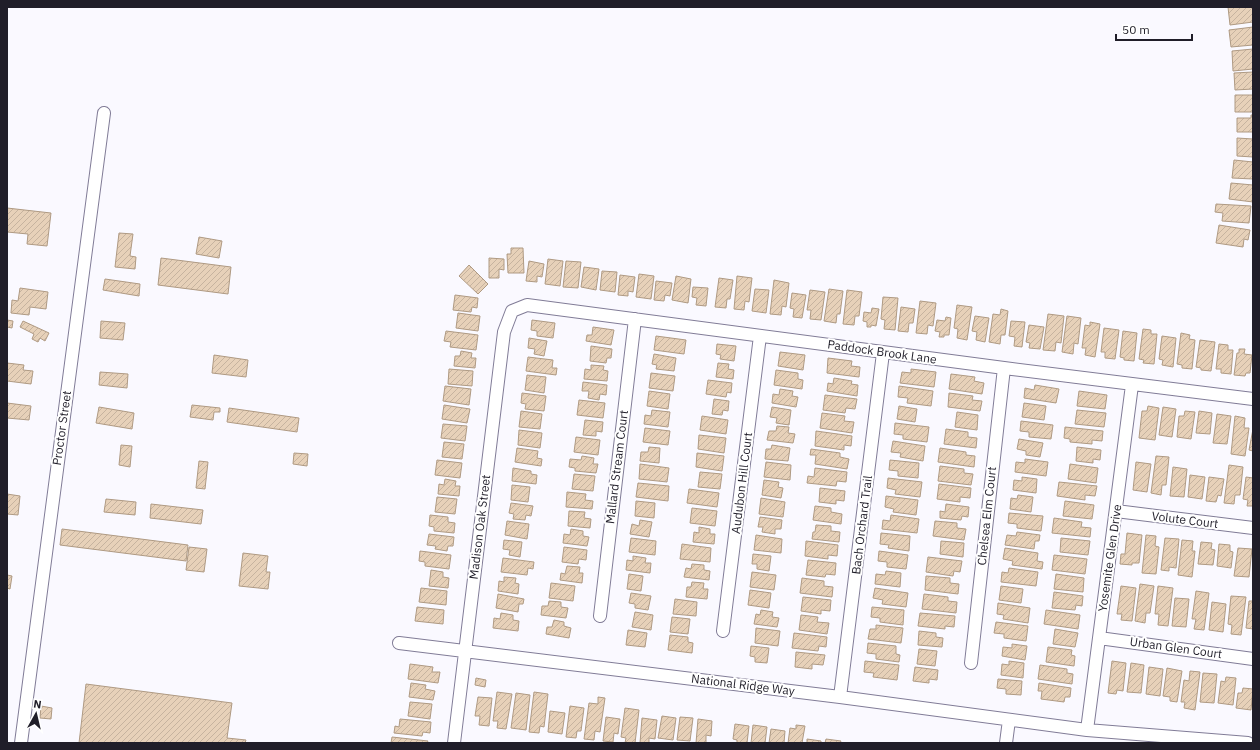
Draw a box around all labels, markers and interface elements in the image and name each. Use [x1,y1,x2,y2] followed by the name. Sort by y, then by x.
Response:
[1116,16,1192,42] scale bar
[1122,22,1150,37] text: 50 m
[827,336,938,367] street label: Paddock Brook Lane
[49,390,74,466] street label: Proctor Street
[602,409,631,525] street label: Mallard Stream Court
[728,431,755,535] street label: Audubon Hill Court
[974,466,999,566] street label: Chelsea Elm Court
[466,474,493,580] street label: Madison Oak Street
[848,475,875,575] street label: Bach Orchard Trail
[1095,503,1125,613] street label: Yosemite Glen Drive
[1151,508,1219,531] street label: Volute Court
[1129,634,1223,661] street label: Urban Glen Court
[690,671,796,698] street label: National Ridge Way
[16,694,56,734] north arrow
[32,697,42,712] text: N

